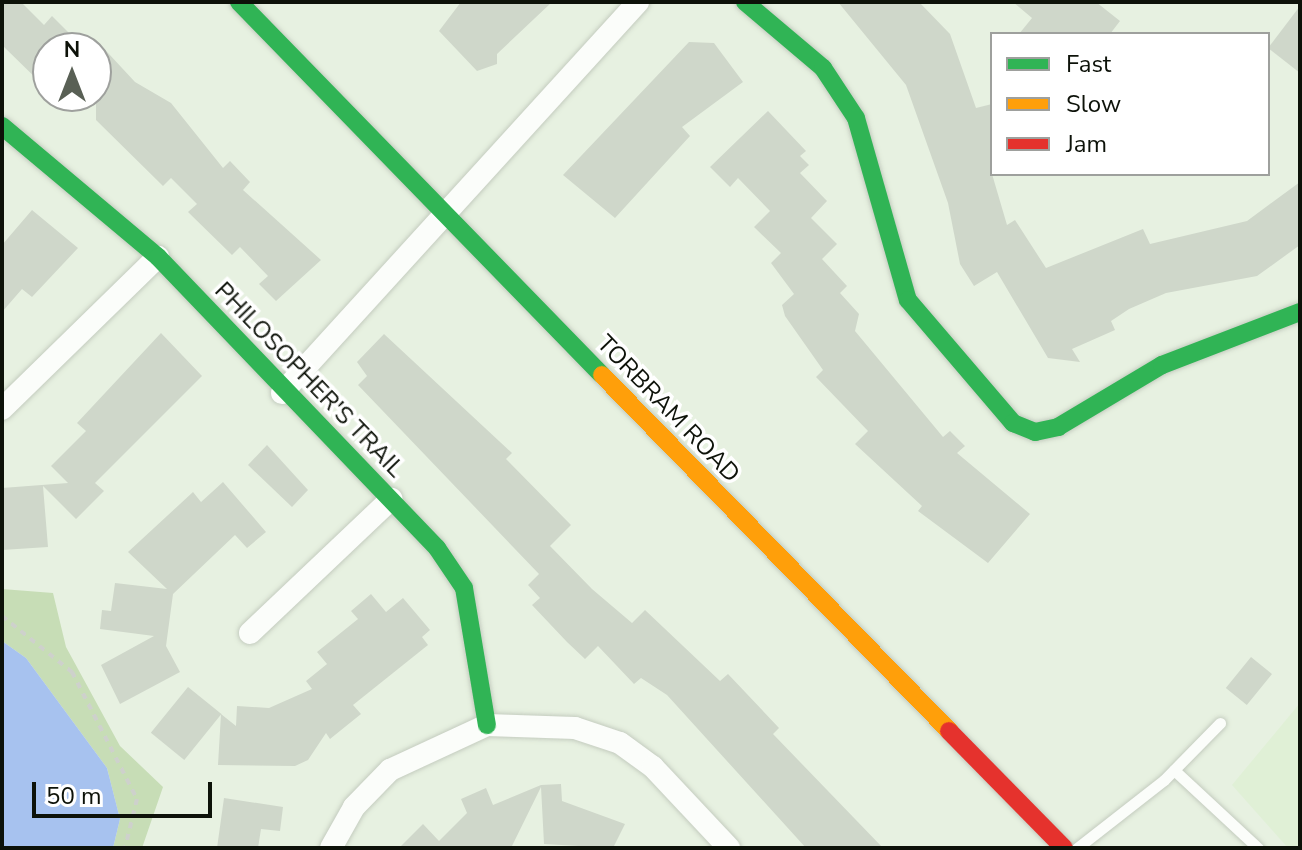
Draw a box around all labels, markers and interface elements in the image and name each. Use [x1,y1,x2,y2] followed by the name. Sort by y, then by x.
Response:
[32,32,112,112] north arrow
[990,32,1270,176] legend
[64,35,80,65] text: N
[1066,48,1111,80] text: Fast
[1066,88,1121,120] text: Slow
[1066,128,1107,160] text: Jam
[208,276,410,484] street label: PHILOSOPHER'S TRAIL
[590,329,746,489] street label: TORBRAM ROAD
[36,766,216,816] scale bar
[46,780,102,812] text: 50 m

